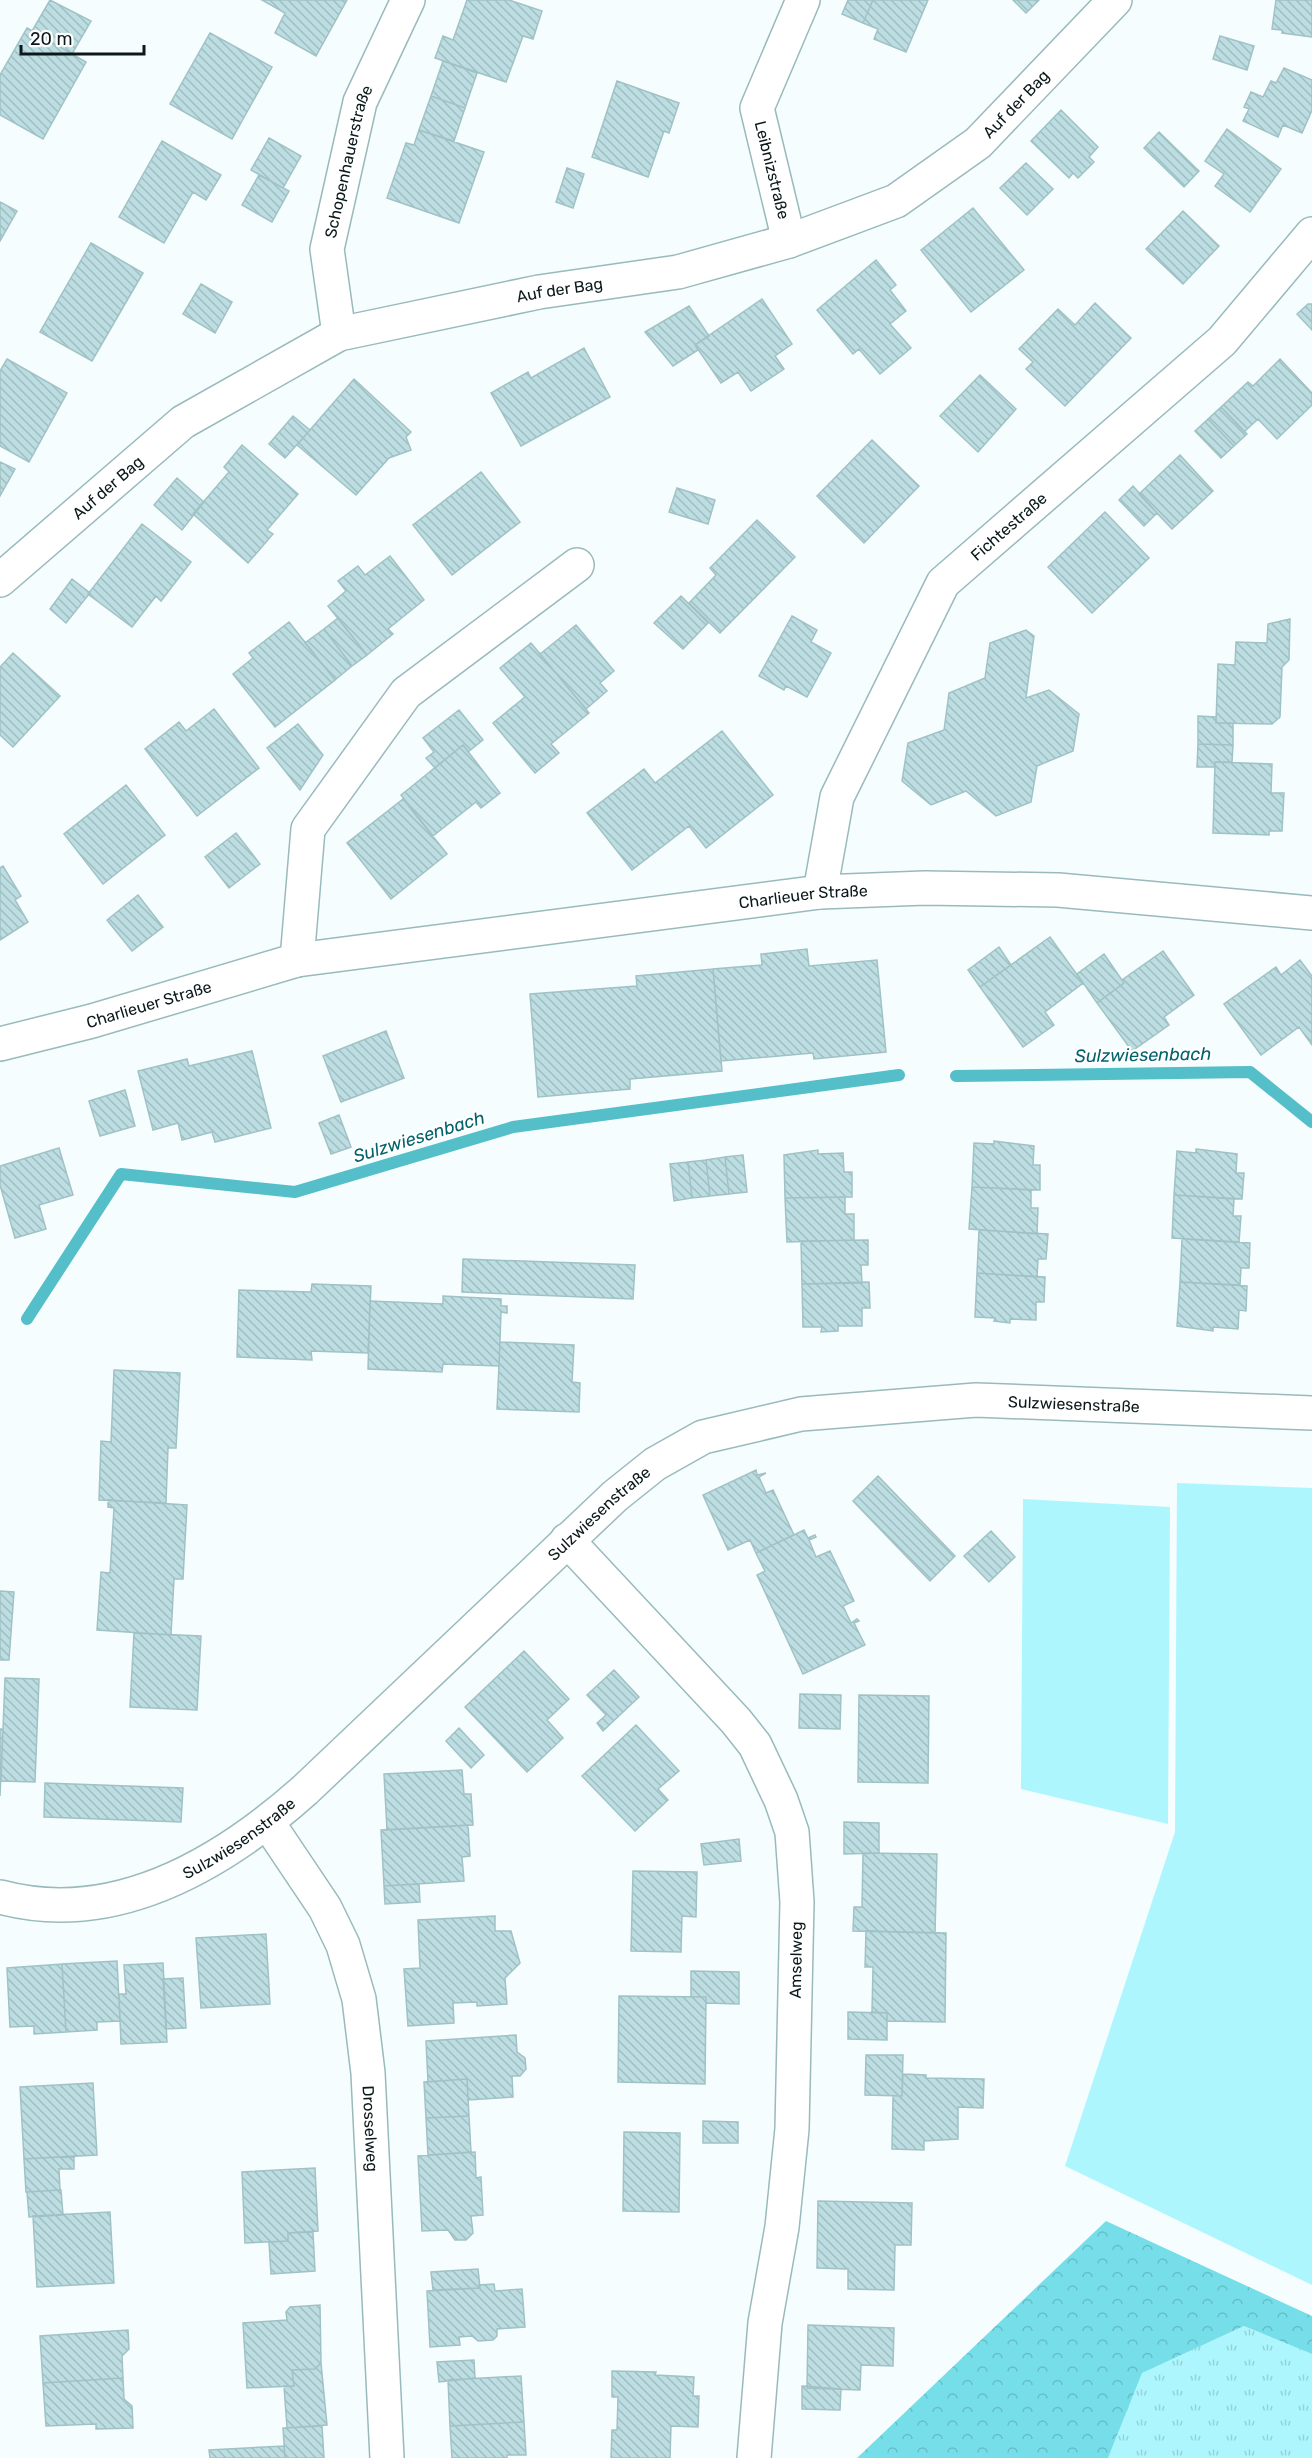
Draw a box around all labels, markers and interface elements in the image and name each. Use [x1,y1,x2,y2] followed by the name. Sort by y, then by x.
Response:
[21,18,144,56] scale bar
[30,28,72,50] text: 20 m
[979,66,1053,142] street label: Auf der Bag
[320,82,376,240] street label: Schopenhauerstraße
[751,119,793,221] street label: Leibnizstraße
[515,273,604,306] street label: Auf der Bag
[68,452,147,523] street label: Auf der Bag
[967,488,1050,564] street label: Fichtestraße
[737,881,868,912] street label: Charlieuer Straße
[84,977,214,1032] street label: Charlieuer Straße
[1075,1043,1212,1067] water label: Sulzwiesenbach
[350,1106,488,1167] water label: Sulzwiesenbach
[1008,1392,1140,1416] street label: Sulzwiesenstraße
[544,1462,654,1564] street label: Sulzwiesenstraße
[179,1793,299,1883] street label: Sulzwiesenstraße
[786,1921,806,1999] street label: Amselweg
[359,2085,382,2172] street label: Drosselweg

